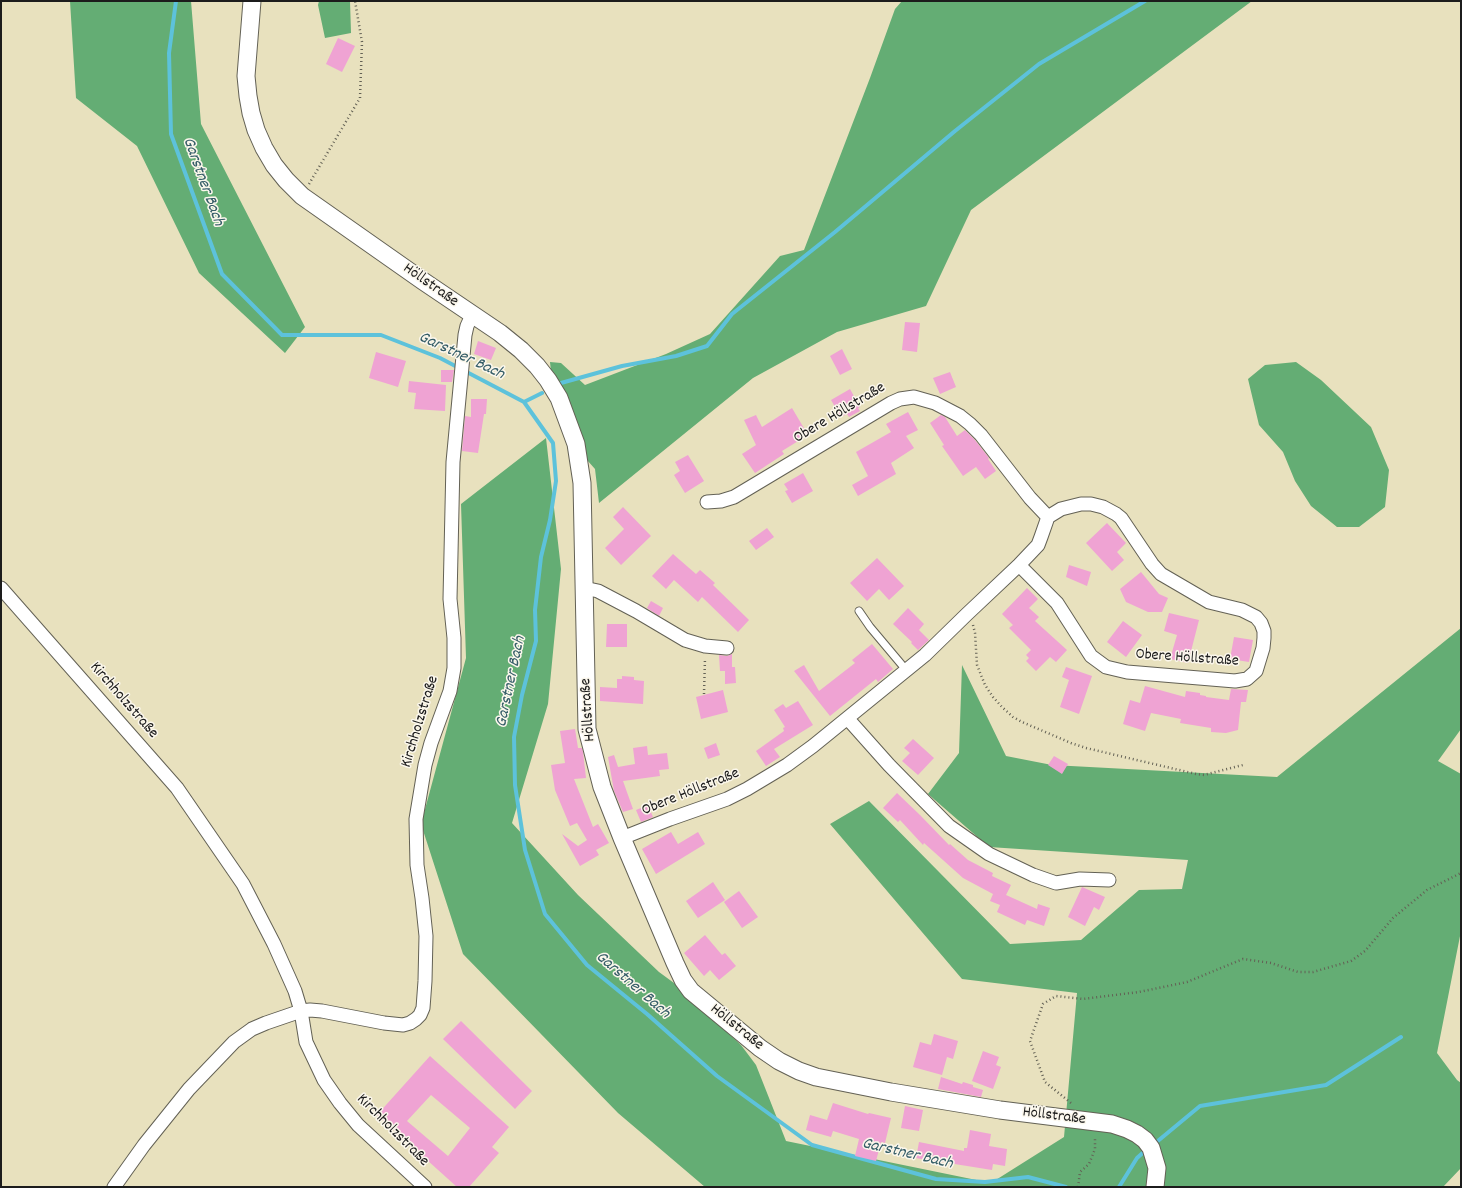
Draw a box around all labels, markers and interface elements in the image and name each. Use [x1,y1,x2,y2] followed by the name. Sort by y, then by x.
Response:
[177,135,227,229] water label: Garstner Bach
[398,260,462,312] street label: Höllstraße
[415,328,507,386] water label: Garstner Bach
[791,379,889,449] street label: Obere Höllstraße
[492,635,532,729] water label: Garstner Bach
[1135,646,1239,672] street label: Obere Höllstraße
[85,659,161,743] street label: Kirchholzstraße
[398,674,444,770] street label: Kirchholzstraße
[577,678,601,742] street label: Höllstraße
[639,765,743,821] street label: Obere Höllstraße
[590,948,674,1024] water label: Garstner Bach
[705,1001,767,1055] street label: Höllstraße
[352,1091,432,1171] street label: Kirchholzstraße
[1021,1104,1087,1130] street label: Höllstraße
[860,1135,954,1175] water label: Garstner Bach

